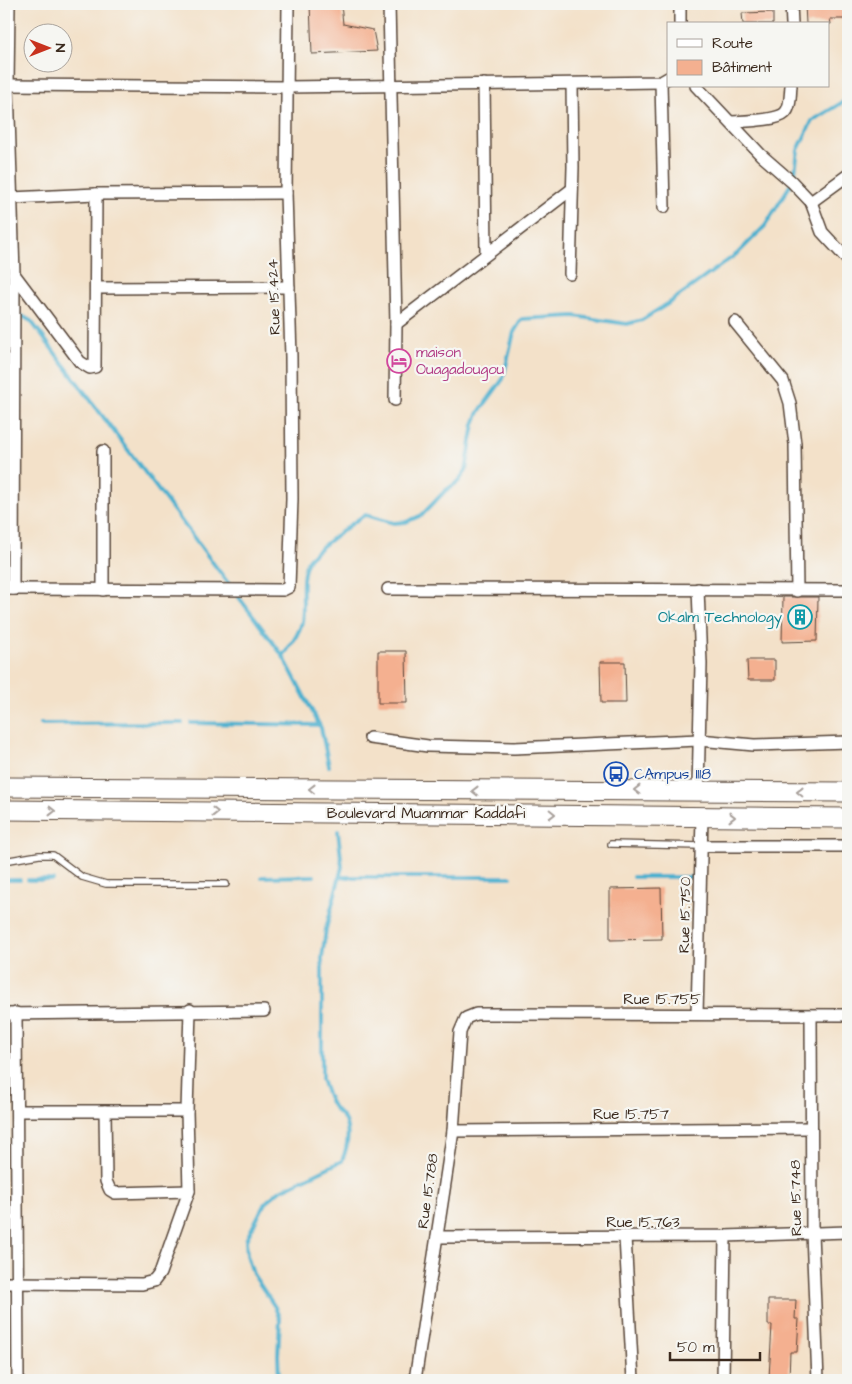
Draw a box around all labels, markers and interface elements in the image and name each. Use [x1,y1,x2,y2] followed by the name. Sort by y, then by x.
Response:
[22,22,72,72] north arrow
[667,22,830,88] legend
[712,33,753,54] text: Route
[50,44,70,53] text: N
[712,57,772,78] text: Bâtiment
[262,259,286,335] street label: Rue 15.424
[416,342,505,381] place label: maison Ouagadougou
[386,348,412,374] hotel icon: maison Ouagadougou
[787,604,813,630] building icon: Okalm Technology
[658,607,782,629] place label: Okalm Technology
[603,761,629,787] bus stop icon: CAmpus 1118
[634,764,711,785] place label: CAmpus 1118
[308,784,316,794] one-way arrow
[633,785,640,795] one-way arrow
[470,786,478,796] one-way arrow
[795,786,803,797] one-way arrow
[327,803,526,824] street label: Boulevard Muammar Kaddafi
[49,806,57,816] one-way arrow
[212,807,219,817] one-way arrow
[549,809,557,819] one-way arrow
[729,812,737,822] one-way arrow
[674,876,696,953] street label: Rue 15.750
[623,989,701,1010] street label: Rue 15.755
[593,1104,669,1125] street label: Rue 15.757
[412,1152,444,1230] street label: Rue 15.788
[785,1159,807,1236] street label: Rue 15.748
[606,1212,680,1233] street label: Rue 15.763
[670,1329,760,1361] scale bar
[677,1337,715,1358] text: 50 m

